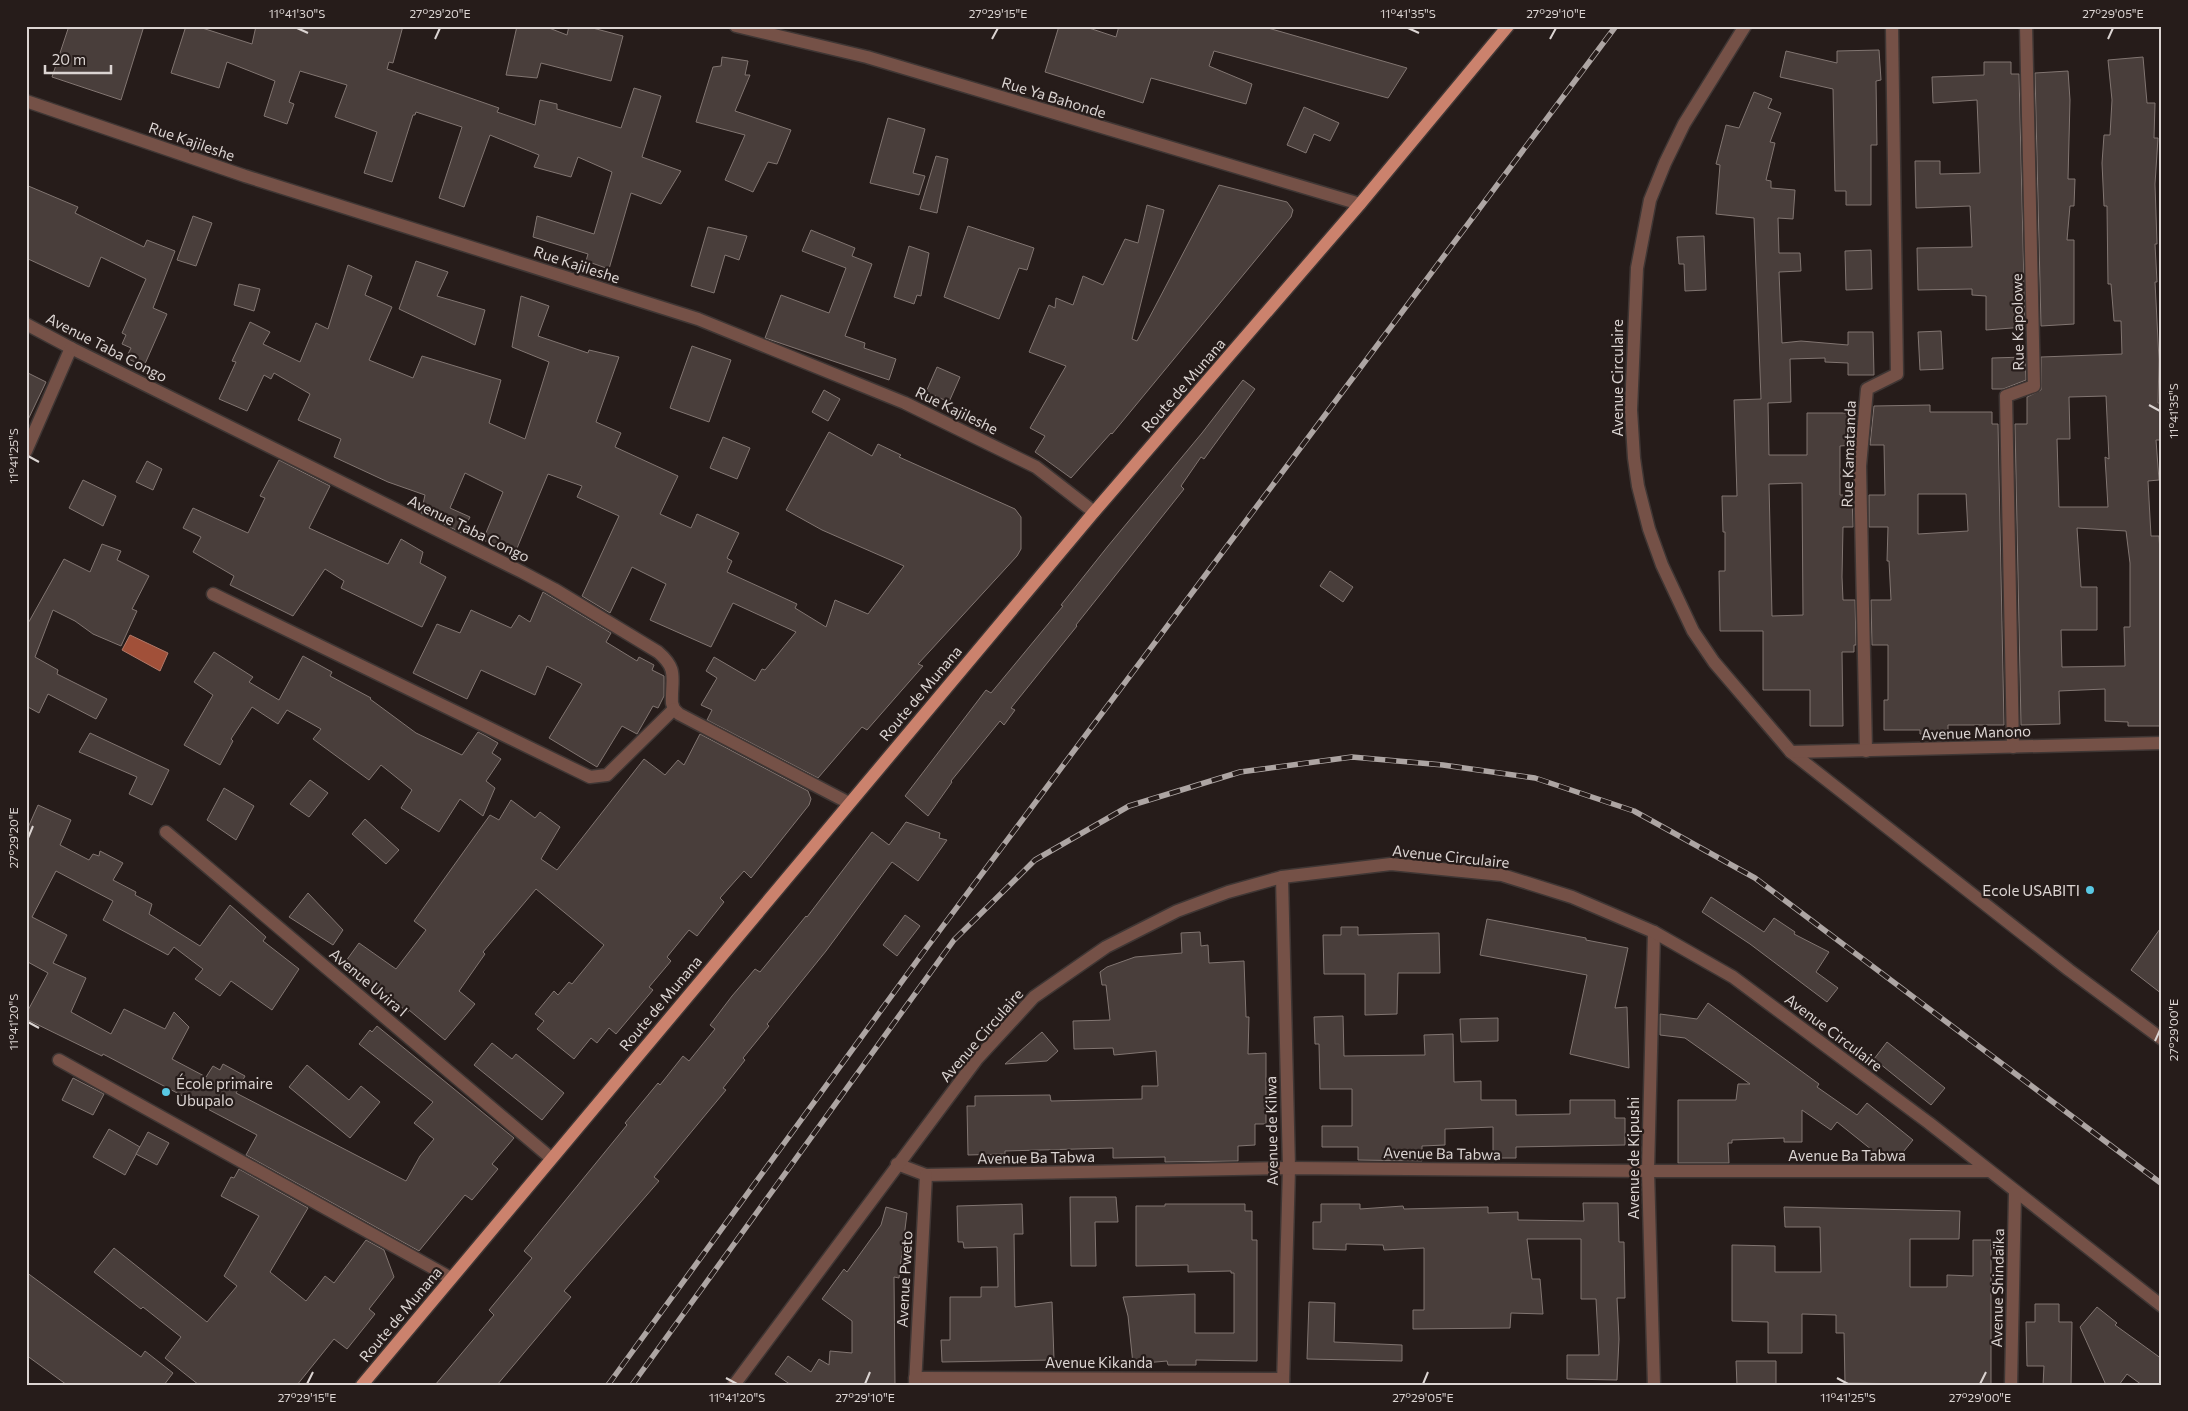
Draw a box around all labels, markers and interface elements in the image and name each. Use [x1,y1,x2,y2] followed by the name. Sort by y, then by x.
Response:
[269,6,325,20] text: 11°41'30"S
[409,6,471,20] text: 27°29'20"E
[969,6,1027,20] text: 27°29'15"E
[1380,6,1436,20] text: 11°41'35"S
[1526,6,1586,20] text: 27°29'10"E
[2082,6,2144,20] text: 27°29'05"E
[45,42,111,74] scale bar
[52,50,86,68] text: 20 m
[1000,73,1109,121] street label: Rue Ya Bahonde
[147,118,237,164] street label: Rue Kajileshe
[532,242,623,286] street label: Rue Kajileshe
[2007,273,2027,371] street label: Rue Kapolowe
[43,309,171,385] street label: Avenue Taba Congo
[1608,319,1626,437] street label: Avenue Circulaire
[1137,334,1229,436] street label: Route de Munana
[913,382,1001,438] street label: Rue Kajileshe
[2166,383,2180,439] text: 11°41'35"S
[1837,400,1859,508] street label: Rue Kamatanda
[6,428,20,484] text: 11°41'25"S
[405,491,533,565] street label: Avenue Taba Congo
[875,642,965,744] street label: Route de Munana
[1921,721,2031,743] street label: Avenue Manono
[6,807,20,869] text: 27°29'20"E
[1392,841,1511,871] street label: Avenue Circulaire
[1982,881,2080,899] place label: Ecole USABITI
[2084,884,2096,896] marker: Ecole USABITI
[326,944,412,1020] street label: Avenue Uvira I
[615,952,705,1054] street label: Route de Munana
[936,985,1026,1085] street label: Avenue Circulaire
[1782,989,1886,1075] street label: Avenue Circulaire
[6,994,20,1050] text: 11°41'20"S
[2166,999,2180,1061] text: 27°29'00"E
[176,1073,273,1109] place label: École primaire Ubupalo
[1261,1076,1281,1186] street label: Avenue de Kilwa
[160,1086,172,1098] marker: École primaire Ubupalo
[1624,1097,1642,1219] street label: Avenue de Kipushi
[1383,1143,1501,1163] street label: Avenue Ba Tabwa
[1788,1146,1906,1164] street label: Avenue Ba Tabwa
[977,1147,1095,1167] street label: Avenue Ba Tabwa
[1987,1228,2007,1348] street label: Avenue Shindaïka
[892,1230,916,1328] street label: Avenue Pweto
[355,1263,445,1365] street label: Route de Munana
[1045,1353,1153,1371] street label: Avenue Kikanda
[278,1390,336,1404] text: 27°29'15"E
[709,1390,765,1404] text: 11°41'20"S
[835,1390,895,1404] text: 27°29'10"E
[1392,1390,1454,1404] text: 27°29'05"E
[1820,1390,1876,1404] text: 11°41'25"S
[1949,1390,2011,1404] text: 27°29'00"E

